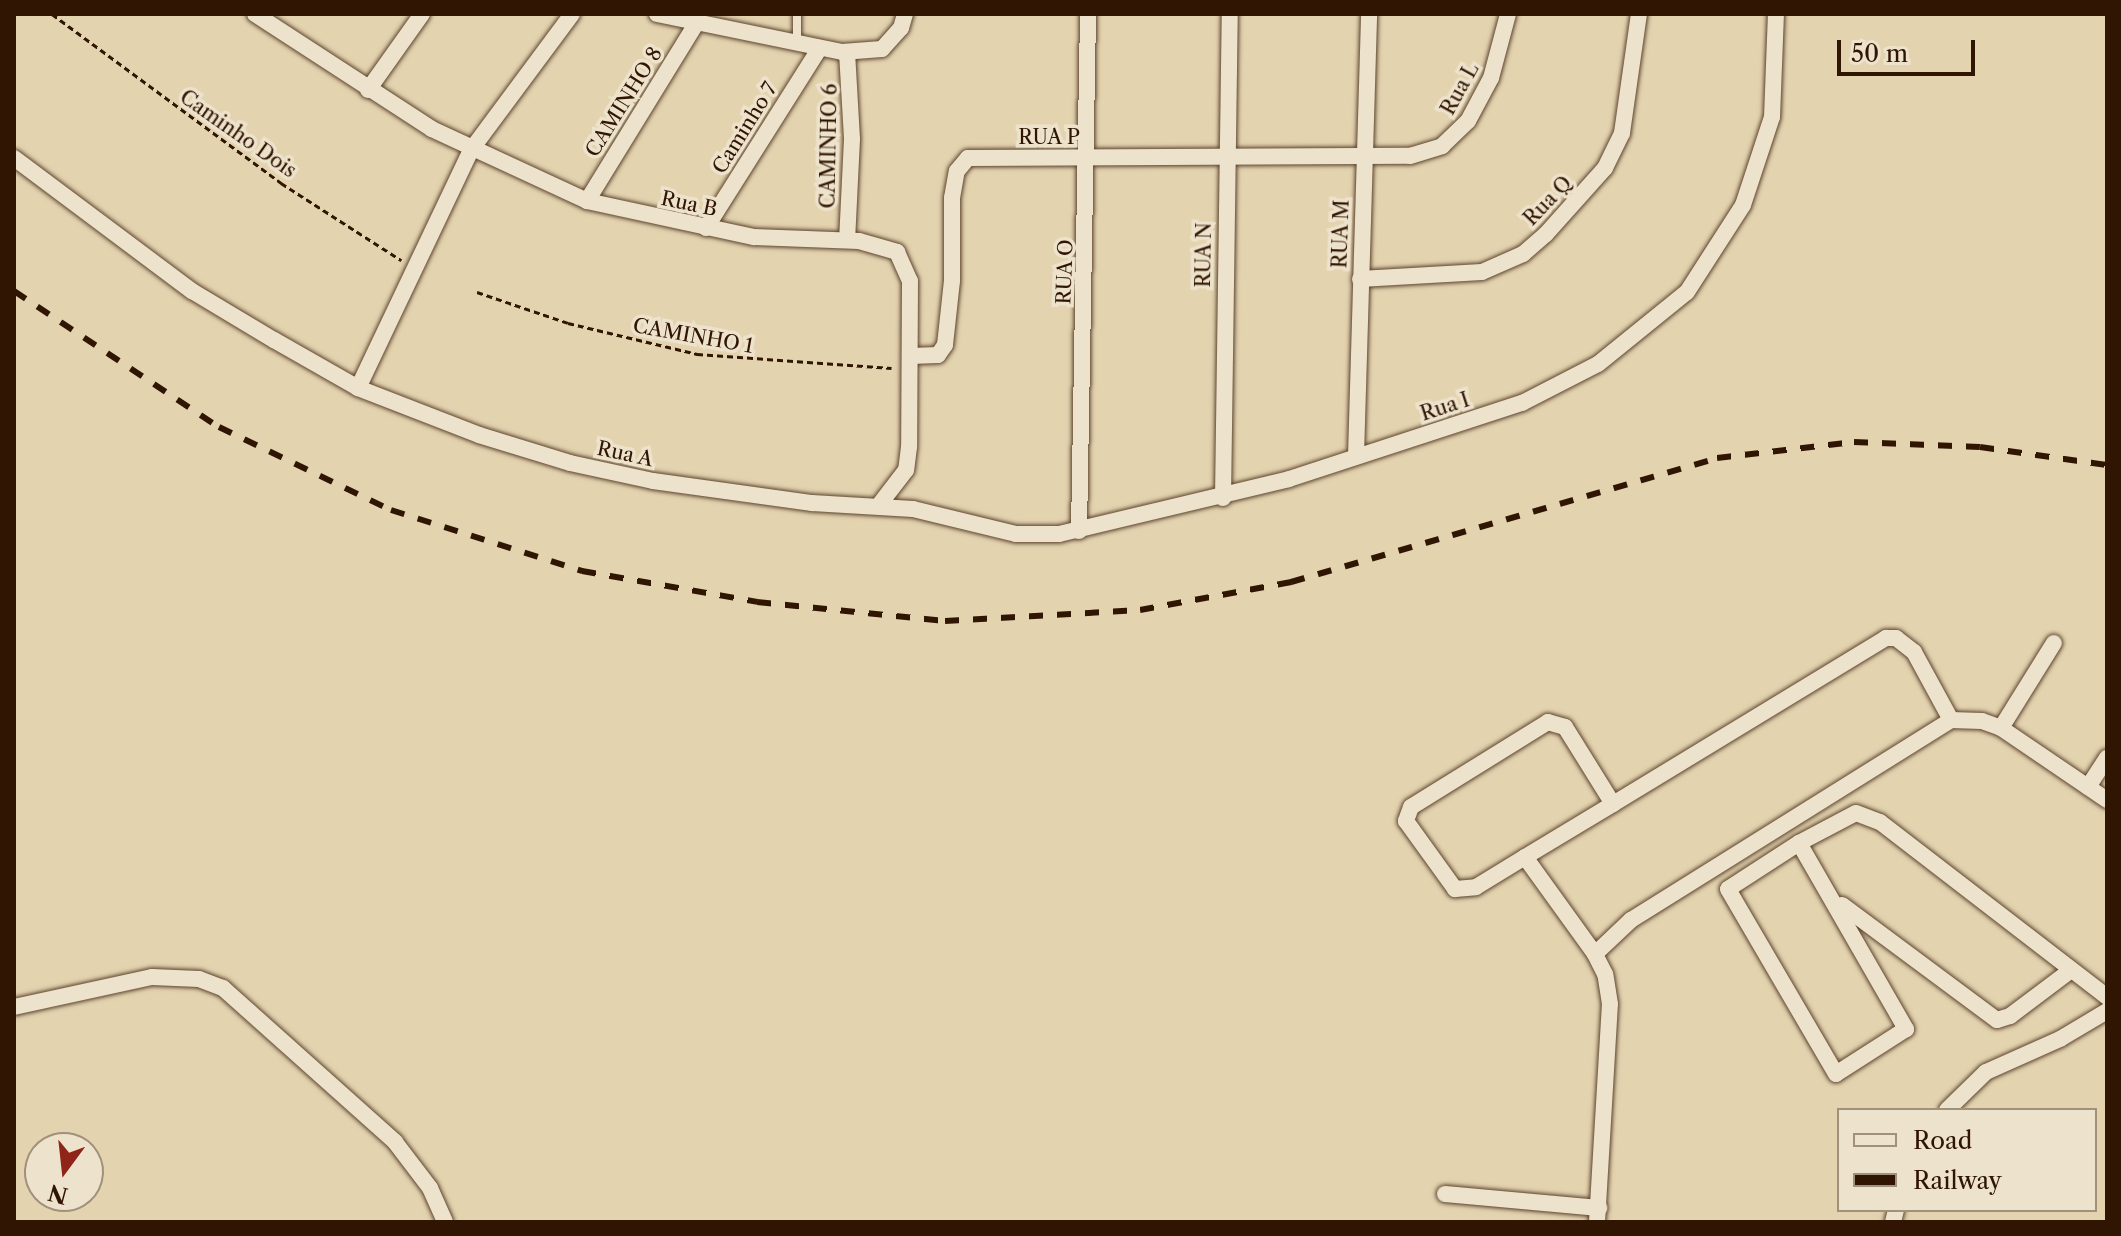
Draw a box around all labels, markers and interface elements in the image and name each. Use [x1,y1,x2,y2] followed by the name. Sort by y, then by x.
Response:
[1841,24,1979,74] scale bar
[1851,39,1908,68] text: 50 m
[581,43,667,161] street label: CAMINHO 8
[1436,59,1484,119] street label: Rua L
[707,78,783,178] street label: Caminho 7
[816,83,842,209] street label: CAMINHO 6
[175,85,301,183] street label: Caminho Dois
[1018,125,1080,149] street label: RUA P
[1519,171,1577,231] street label: Rua Q
[659,186,719,222] street label: Rua B
[1328,199,1354,269] street label: RUA M
[1191,222,1217,288] street label: RUA N
[1052,239,1078,305] street label: RUA O
[631,314,755,358] street label: CAMINHO 1
[1417,388,1473,426] street label: Rua I
[594,436,656,472] street label: Rua A
[1837,1108,2097,1212] legend
[1913,1126,1972,1155] text: Road
[24,1132,104,1212] north arrow
[1913,1166,2002,1195] text: Railway
[45,1178,71,1209] text: N

